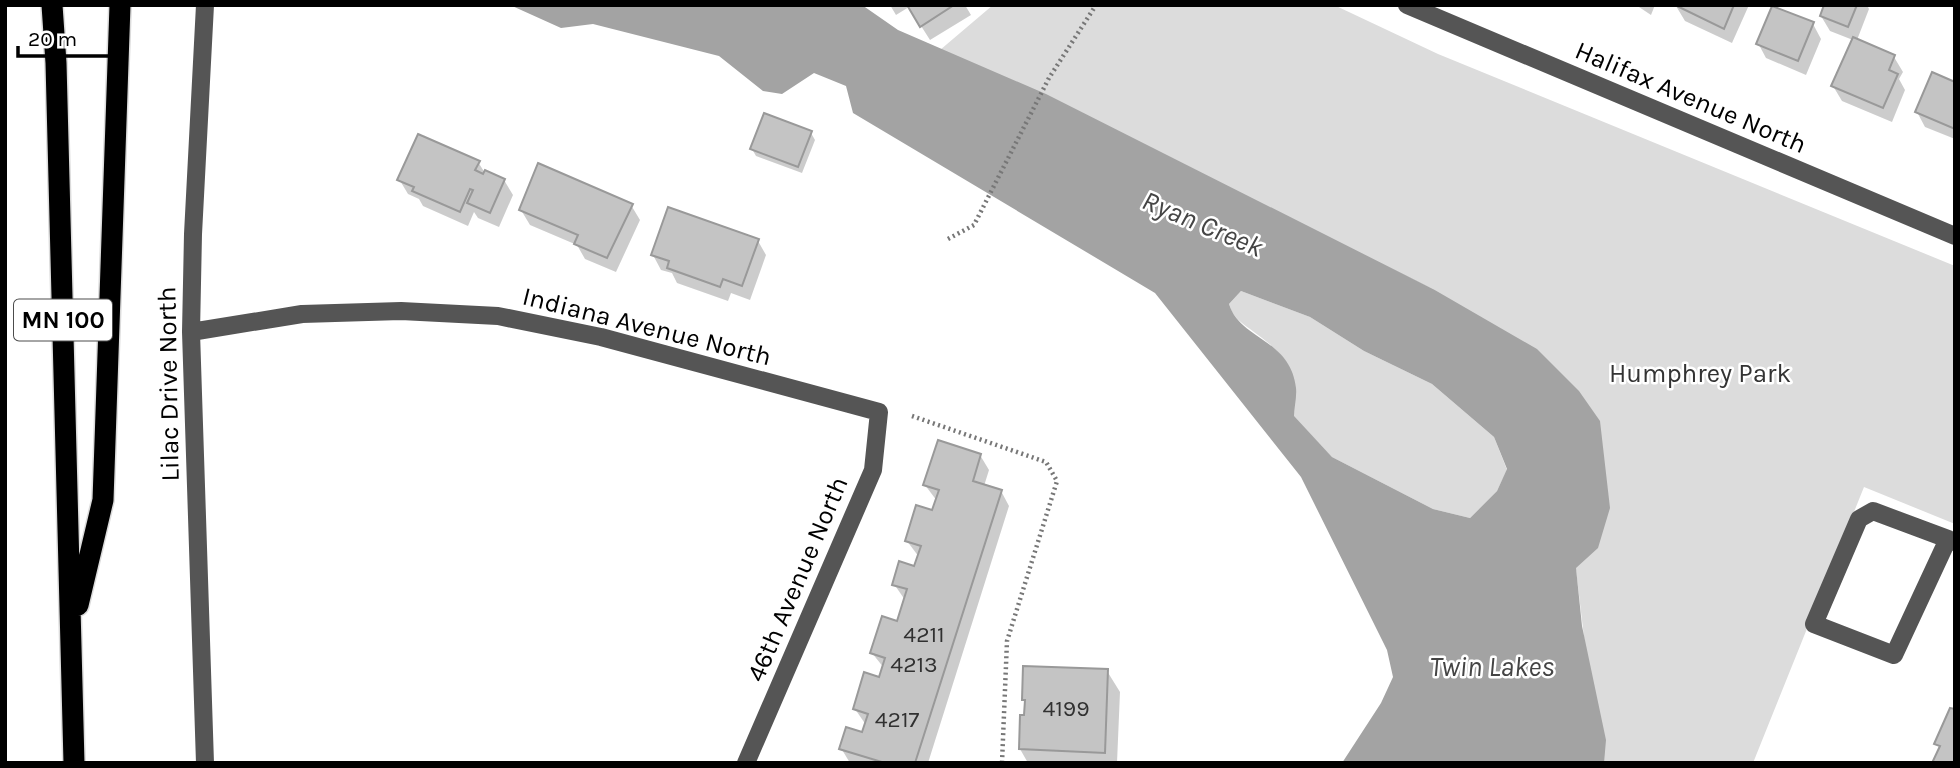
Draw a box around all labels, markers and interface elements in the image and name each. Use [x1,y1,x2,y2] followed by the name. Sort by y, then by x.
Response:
[18,14,114,58] scale bar
[28,27,77,51] text: 20 m
[1571,35,1811,160] street label: Halifax Avenue North
[1137,183,1269,264] water label: Ryan Creek
[519,281,774,372] street label: Indiana Avenue North
[151,286,186,482] street label: Lilac Drive North
[14,300,112,340] road number: MN 100
[1609,358,1791,389] park label: Humphrey Park
[740,472,855,686] street label: 46th Avenue North
[903,621,945,648] house number: 4211
[1430,650,1554,683] water label: Twin Lakes
[890,651,938,678] house number: 4213
[1042,695,1090,722] house number: 4199
[875,706,919,733] house number: 4217

